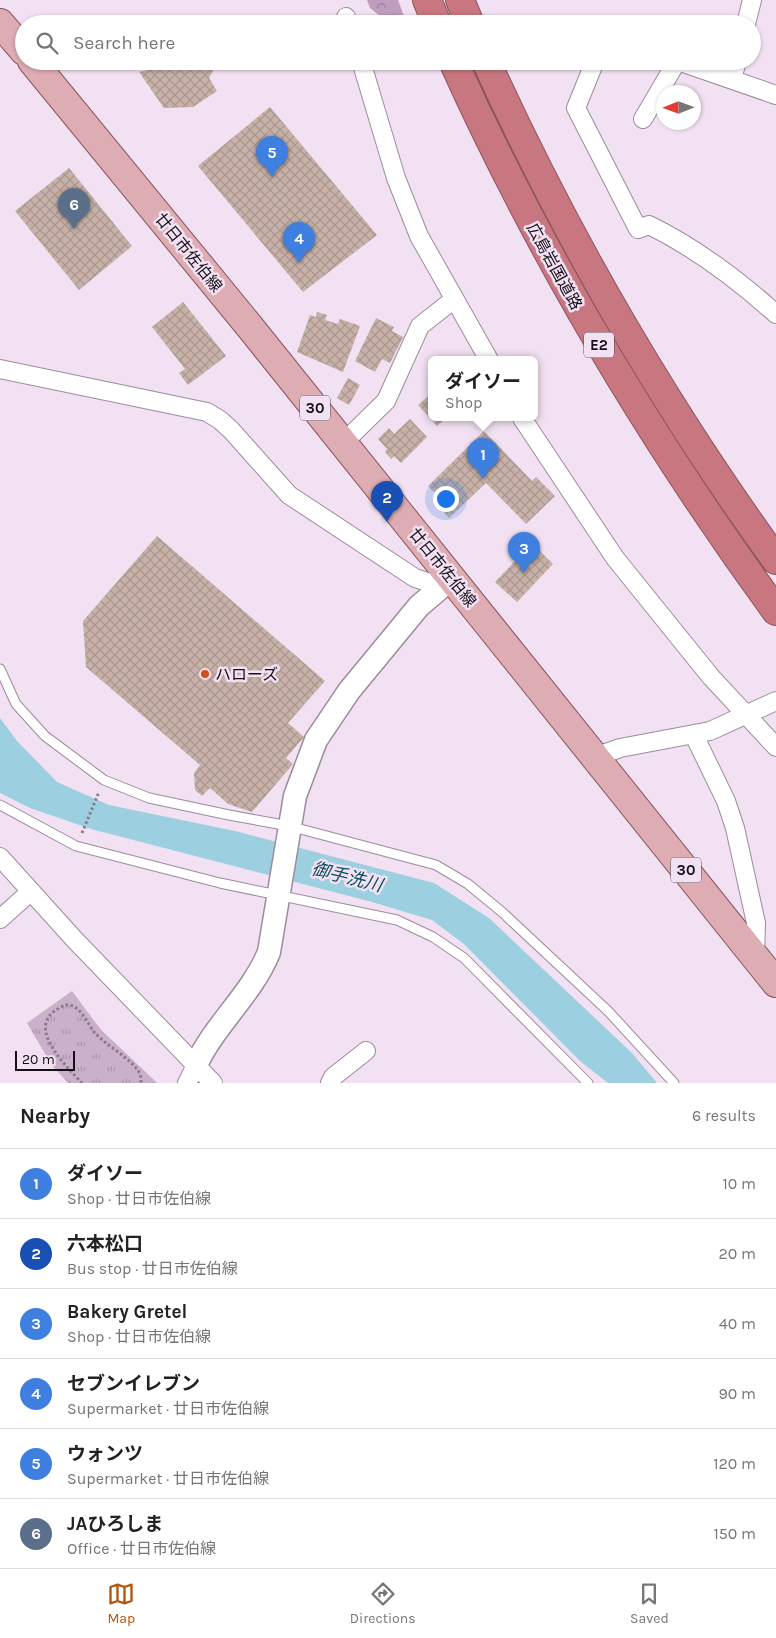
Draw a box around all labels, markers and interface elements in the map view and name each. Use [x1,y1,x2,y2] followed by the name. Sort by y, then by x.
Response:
[15,15,761,70] search box
[33,29,61,57] icon: search
[73,32,175,54] text: Search here
[656,85,701,130] north arrow
[256,136,288,177] pin: 5
[58,188,90,229] pin: 6
[151,209,226,296] street label: 廿日市佐伯線
[523,220,586,313] street label: 広島岩国道路
[283,222,315,263] pin: 4
[584,332,614,358] road number: E2
[428,356,538,421] popup
[445,371,521,393] text: ダイソー
[445,393,482,412] text: Shop
[300,396,330,420] road number: 30
[467,438,499,479] pin: 1
[371,481,403,522] pin: 2
[433,486,459,512] your location
[405,524,480,611] street label: 廿日市佐伯線
[508,532,540,573] pin: 3
[215,665,278,684] place label: ハローズ
[199,668,211,680] marker: ハローズ
[309,858,387,897] water label: 御手洗川
[671,858,701,882] road number: 30
[15,1048,75,1071] scale bar
[22,1051,55,1068] text: 20 m
[20,1104,90,1128] text: Nearby
[692,1106,756,1125] text: 6 results
[67,1163,143,1185] text: ダイソー
[33,1174,39,1193] text: 1
[722,1174,756,1193] text: 10 m
[67,1189,211,1208] text: Shop · 廿日市佐伯線
[67,1233,143,1255] text: 六本松口
[31,1244,41,1263] text: 2
[718,1244,756,1263] text: 20 m
[67,1259,238,1278] text: Bus stop · 廿日市佐伯線
[67,1301,187,1323] text: Bakery Gretel
[31,1314,41,1333] text: 3
[719,1314,756,1333] text: 40 m
[67,1327,211,1346] text: Shop · 廿日市佐伯線
[67,1373,200,1395] text: セブンイレブン
[31,1384,41,1403] text: 4
[718,1384,756,1403] text: 90 m
[67,1399,269,1418] text: Supermarket · 廿日市佐伯線
[67,1443,143,1465] text: ウォンツ
[31,1454,41,1473] text: 5
[713,1454,756,1473] text: 120 m
[67,1469,269,1488] text: Supermarket · 廿日市佐伯線
[67,1513,163,1535] text: JAひろしま
[31,1524,41,1543] text: 6
[713,1524,756,1543] text: 150 m
[67,1539,216,1558] text: Office · 廿日市佐伯線
[107,1580,135,1627] tab: Map
[350,1580,416,1627] tab: Directions
[630,1580,669,1627] tab: Saved

